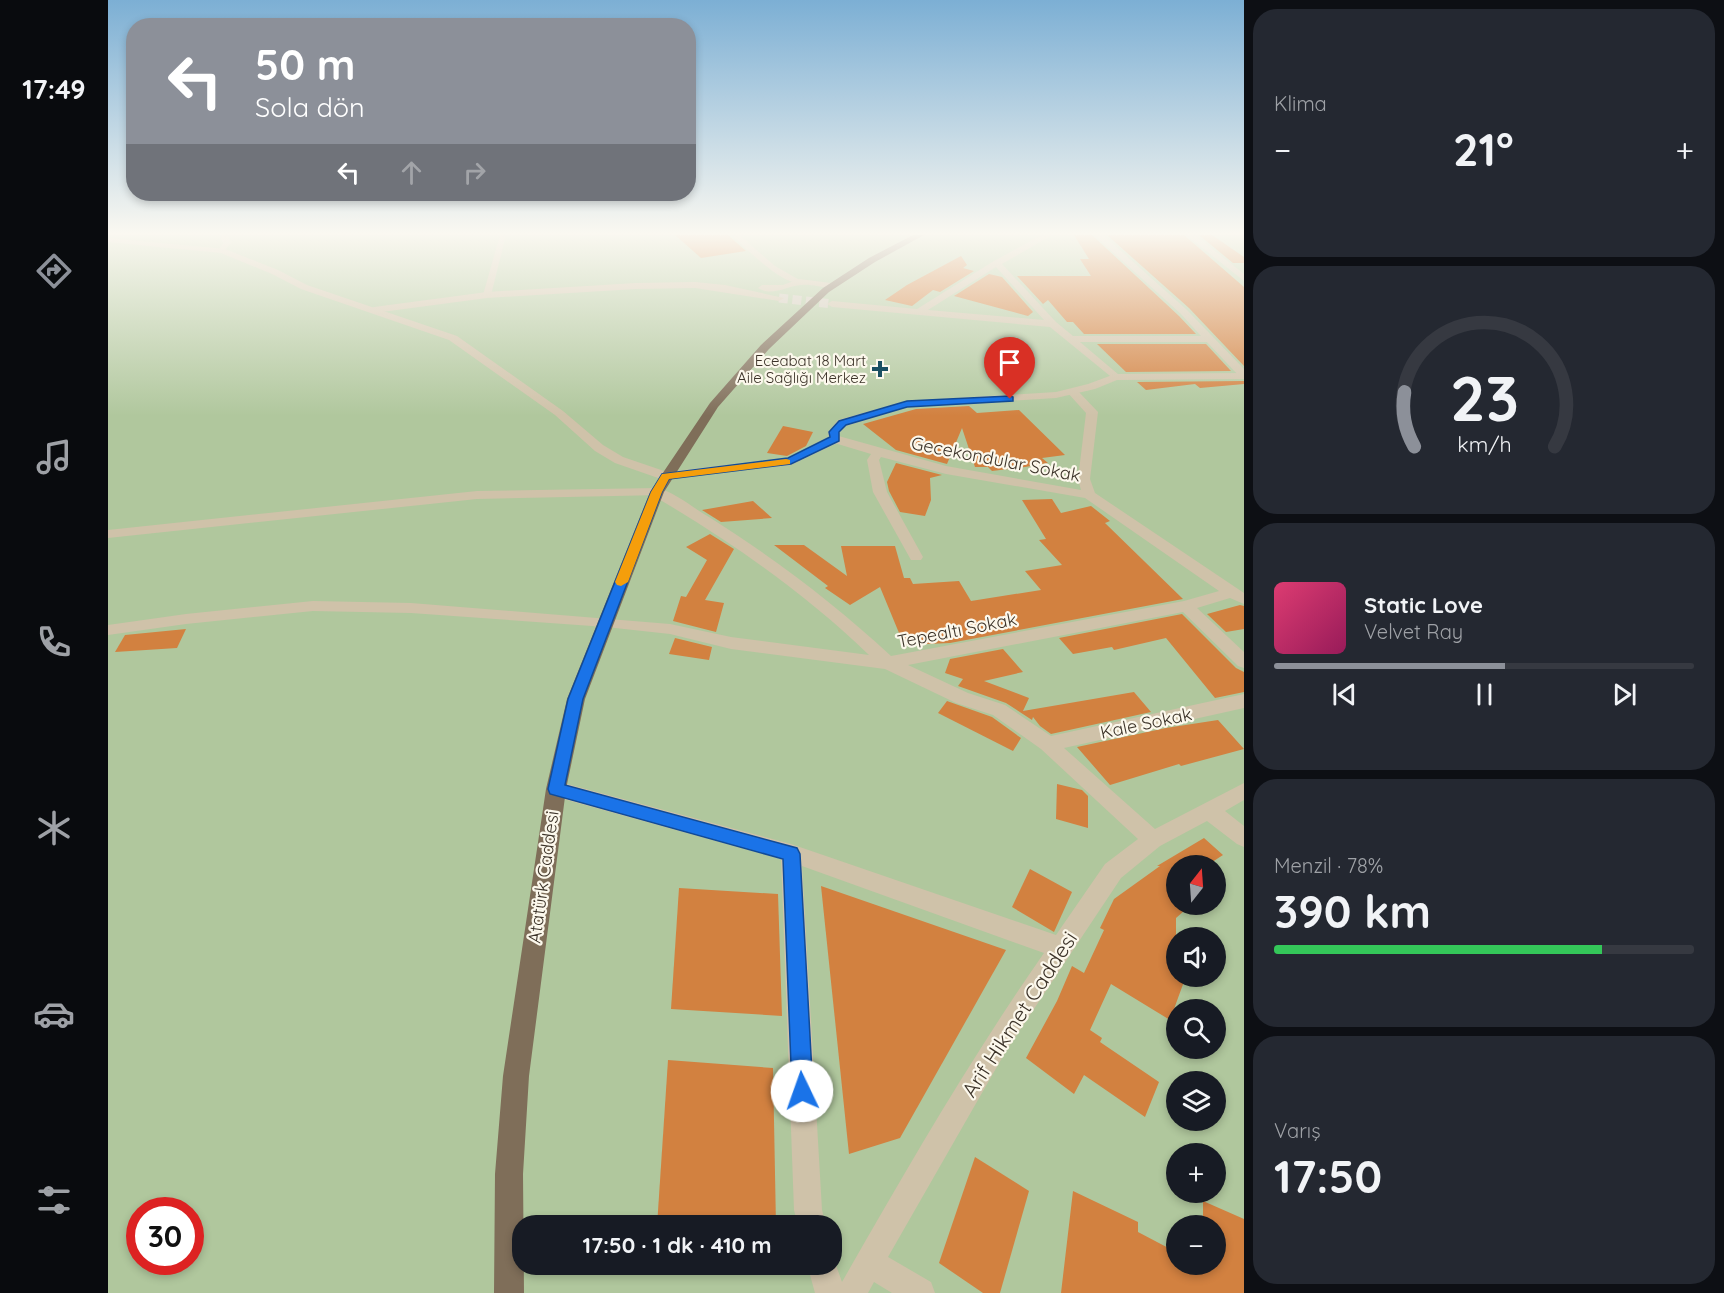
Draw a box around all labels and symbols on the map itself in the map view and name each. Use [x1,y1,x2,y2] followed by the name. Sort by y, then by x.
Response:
[984,337,1035,399] pin
[737,351,866,387] place label: Eceabat 18 Mart Aile Sağlığı Merkez
[871,360,889,378] marker: Eceabat 18 Mart Aile Sağlığı Merkez
[909,431,1083,487] street label: Gecekondular Sokak
[895,607,1019,653] street label: Tepealtı Sokak
[1098,702,1194,744] street label: Kale Sokak
[522,809,564,945] street label: Atatürk Caddesi
[1166,855,1226,915] north arrow
[956,926,1082,1102] street label: Arif Hikmet Caddesi
[770,1059,834,1123] position arrow
[126,1197,204,1275] speed limit sign: 30

